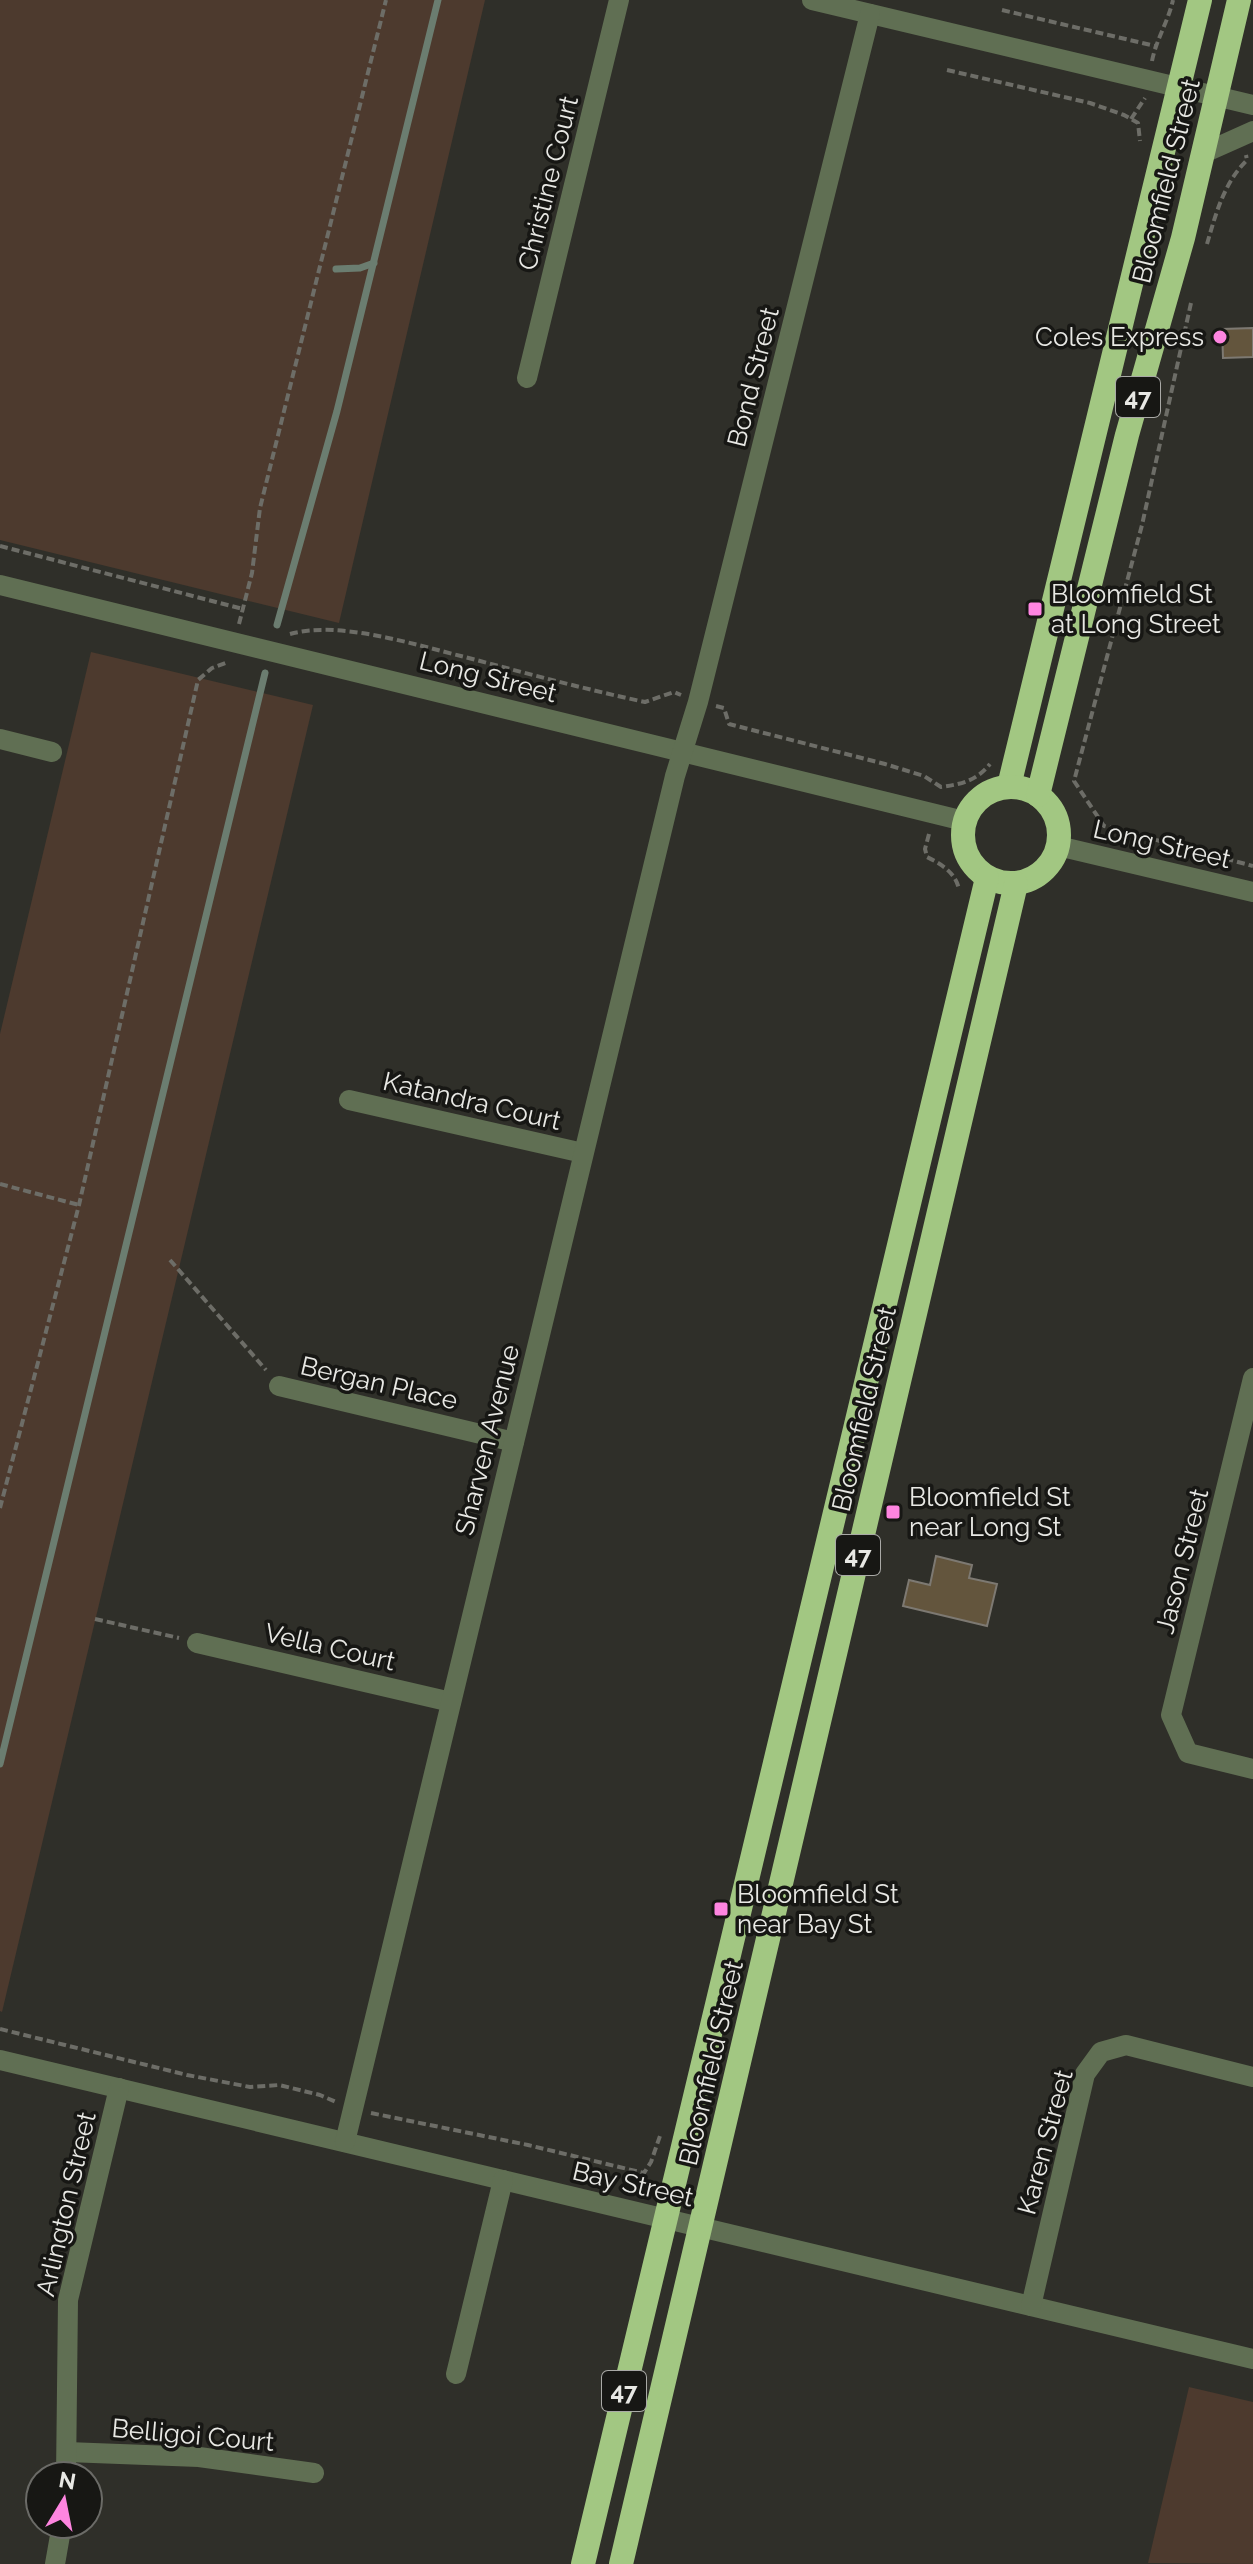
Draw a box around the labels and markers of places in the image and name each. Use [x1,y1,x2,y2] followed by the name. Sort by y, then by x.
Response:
[1035,322,1204,352] place label: Coles Express
[1211,328,1229,346] marker: Coles Express
[1051,579,1221,639] place label: Bloomfield St at Long Street
[1026,600,1044,618] marker: Bloomfield St at Long Street
[909,1482,1071,1542] place label: Bloomfield St near Long St
[884,1503,902,1521] marker: Bloomfield St near Long St
[737,1879,899,1939] place label: Bloomfield St near Bay St
[712,1900,730,1918] marker: Bloomfield St near Bay St

